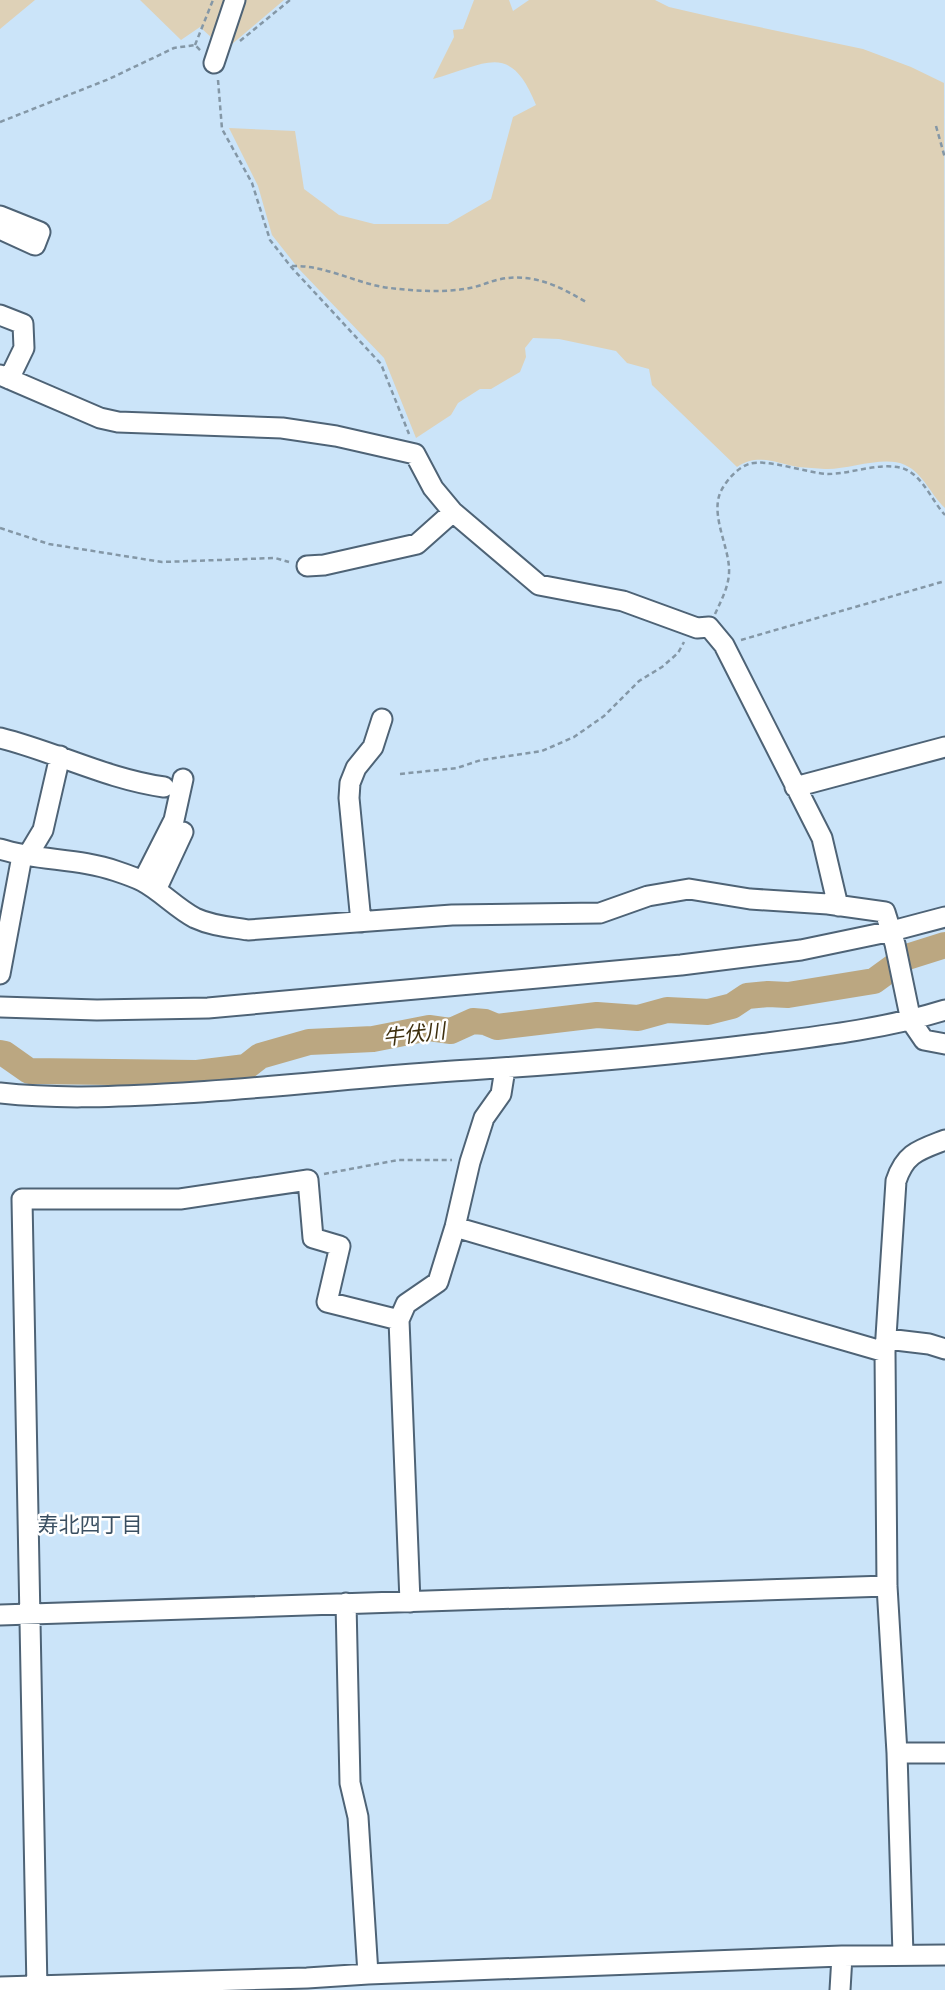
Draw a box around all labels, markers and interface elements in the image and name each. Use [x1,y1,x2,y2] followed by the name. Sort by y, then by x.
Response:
[381,1018,449,1050] water label: 牛伏川
[38,1512,143,1537] district label: 寿北四丁目

